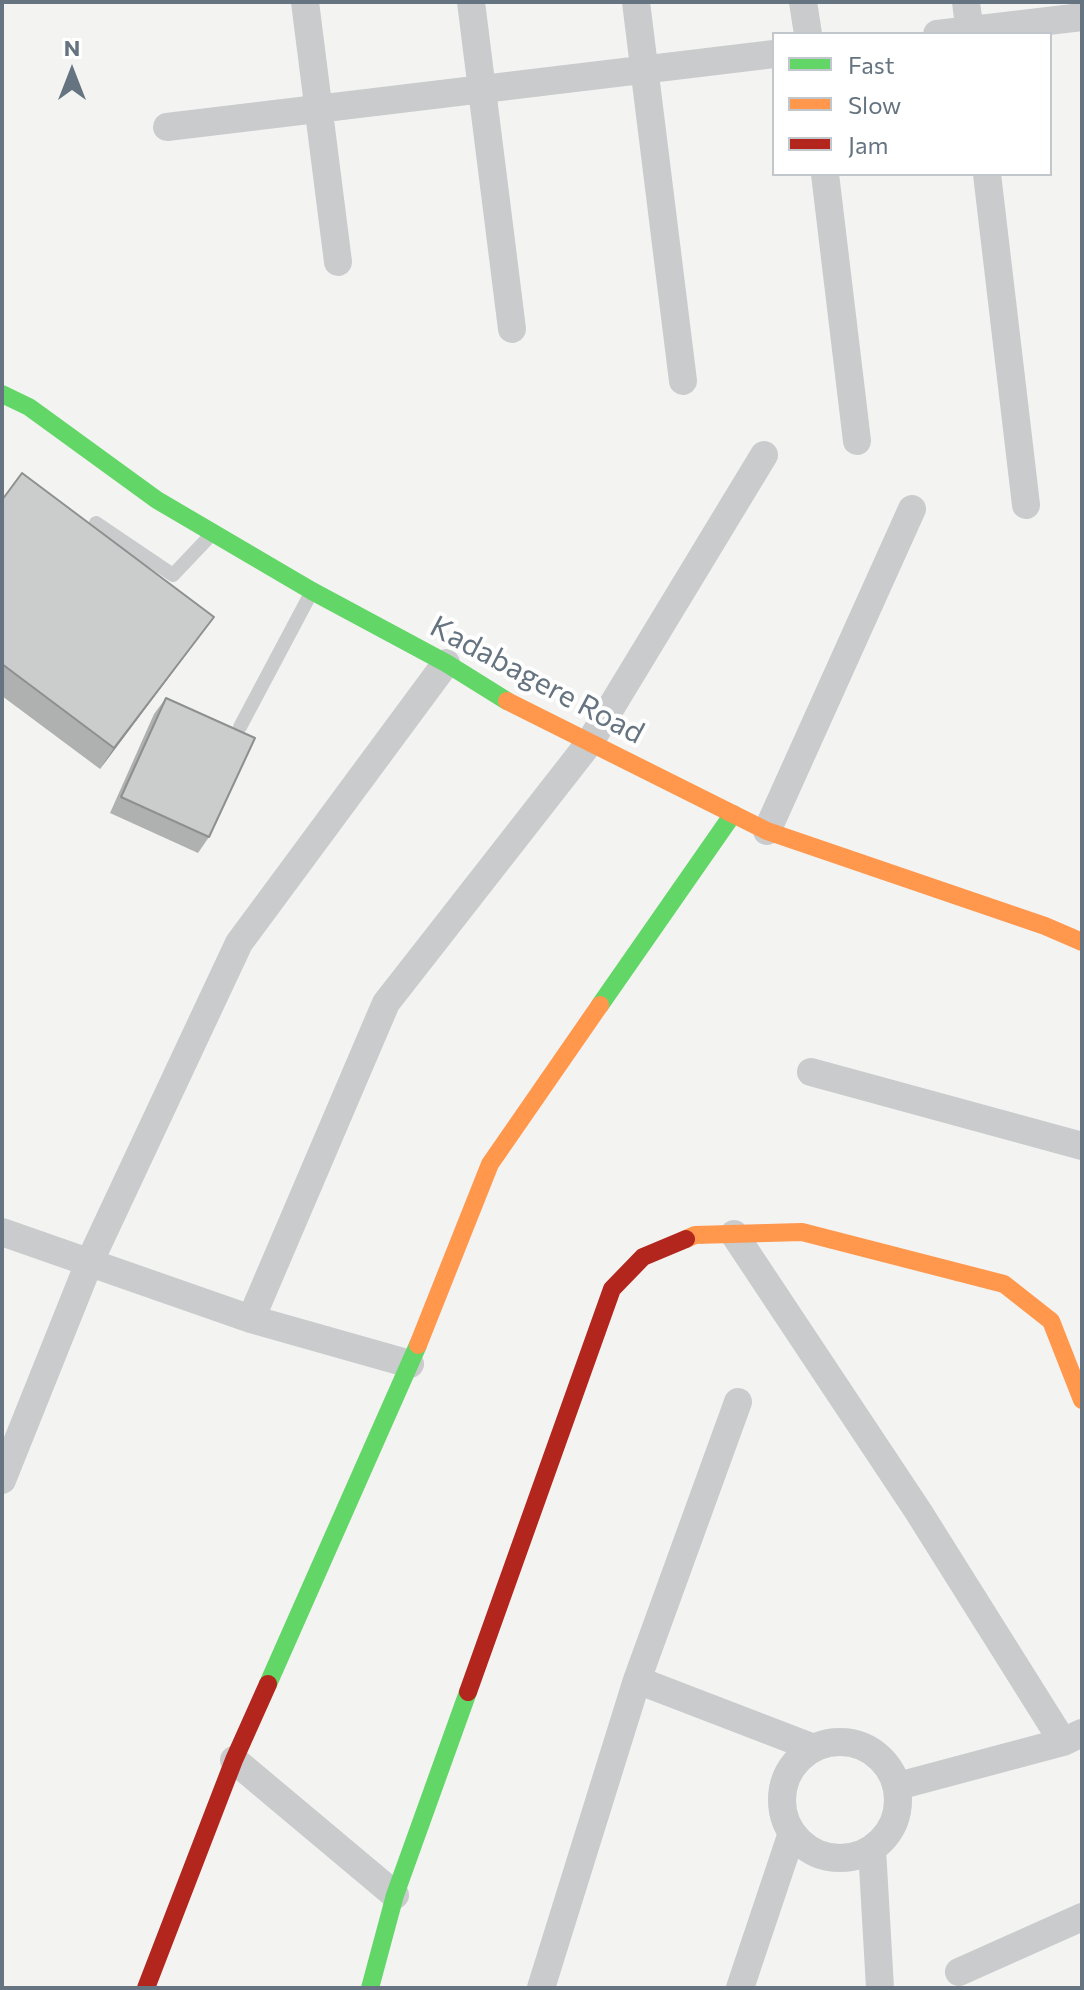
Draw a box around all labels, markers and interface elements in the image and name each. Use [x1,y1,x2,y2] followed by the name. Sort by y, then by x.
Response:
[32,32,112,112] north arrow
[772,32,1052,176] legend
[64,34,80,61] text: N
[848,50,895,79] text: Fast
[848,90,901,119] text: Slow
[848,130,888,159] text: Jam
[424,608,650,752] street label: Kadabagere Road

